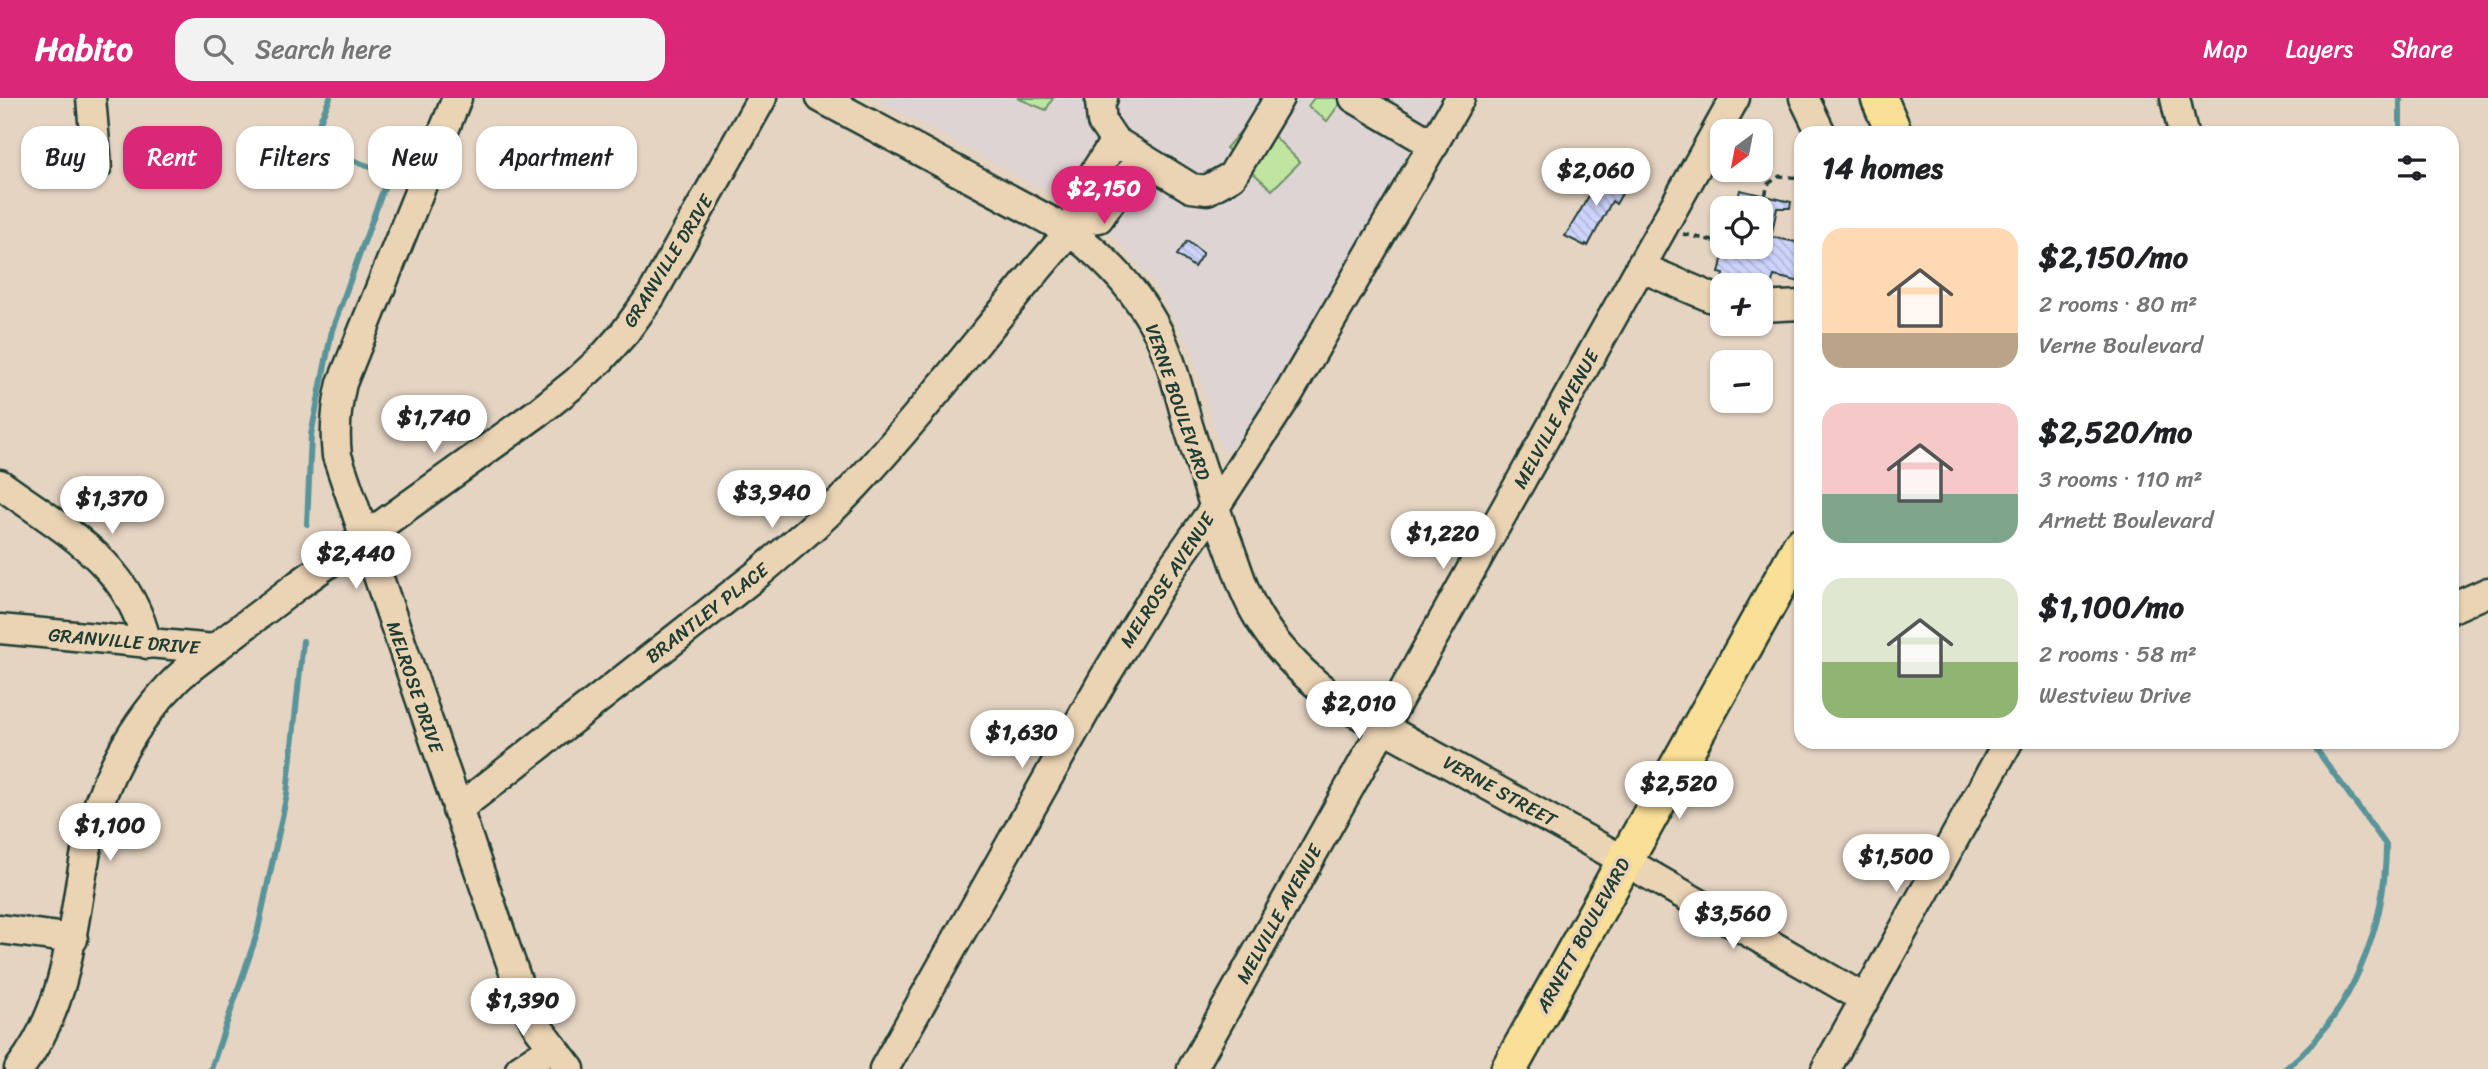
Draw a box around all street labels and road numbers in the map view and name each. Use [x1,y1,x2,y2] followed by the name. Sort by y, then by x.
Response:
[614,187,723,334] street label: GRANVILLE DRIVE
[1136,319,1220,485] street label: VERNE BOULEVARD
[1504,342,1609,495] street label: MELVILLE AVENUE
[1111,504,1224,654] street label: MELROSE AVENUE
[638,553,777,672] street label: BRANTLEY PLACE
[377,616,454,759] street label: MELROSE DRIVE
[47,618,202,664] street label: GRANVILLE DRIVE
[1437,746,1564,837] street label: VERNE STREET
[1227,837,1332,990] street label: MELVILLE AVENUE
[1526,851,1640,1019] street label: ARNETT BOULEVARD

